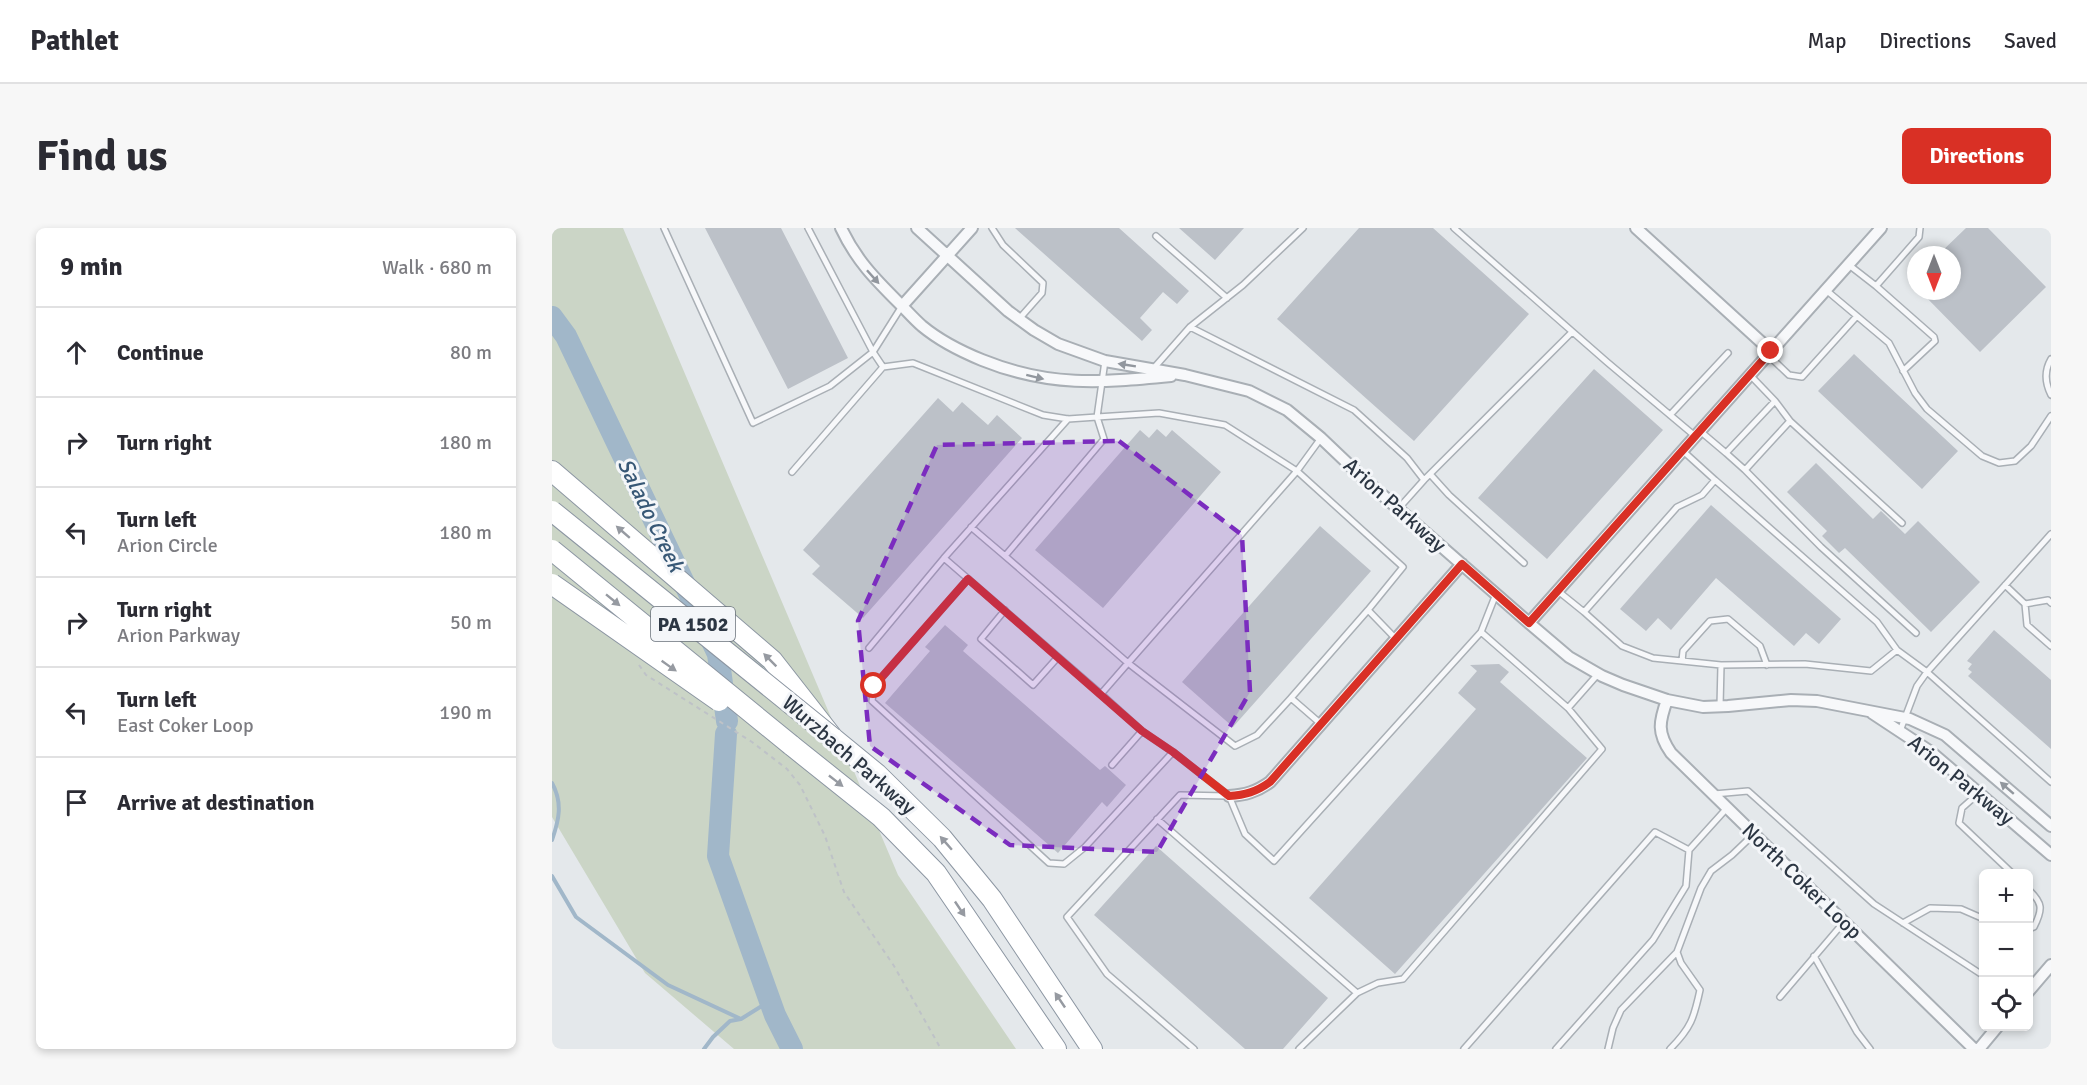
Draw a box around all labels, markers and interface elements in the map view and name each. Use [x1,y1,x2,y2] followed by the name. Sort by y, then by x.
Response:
[30,24,119,58] text: Pathlet
[1808,28,1846,54] text: Map
[1879,28,1971,54] text: Directions
[2004,28,2057,54] text: Saved
[1902,128,2051,184] button: Directions
[36,131,167,182] text: Find us
[1907,246,1961,300] north arrow
[60,251,123,283] text: 9 min
[382,255,492,280] text: Walk · 680 m
[866,269,880,284] one-way arrow
[60,336,93,369] icon: ahead
[1757,337,1783,363] route end
[117,339,204,366] text: Continue
[450,340,492,365] text: 80 m
[1118,360,1137,369] one-way arrow
[1026,372,1044,382] one-way arrow
[60,426,93,459] icon: right
[117,429,212,456] text: Turn right
[439,430,492,455] text: 180 m
[1338,452,1452,558] street label: Arion Parkway
[612,454,691,578] water label: Salado Creek
[117,506,197,533] text: Turn left
[60,516,93,549] icon: left
[439,520,492,545] text: 180 m
[616,526,631,539] one-way arrow
[117,533,218,558] text: Arion Circle
[606,593,621,606] one-way arrow
[117,596,212,623] text: Turn right
[60,606,93,639] icon: right
[651,607,735,641] road number: PA 1502
[450,610,492,635] text: 50 m
[117,623,240,648] text: Arion Parkway
[763,652,777,667] one-way arrow
[660,660,676,672] one-way arrow
[860,672,886,698] route start
[117,686,197,713] text: Turn left
[777,690,921,820] street label: Wurzbach Parkway
[60,696,93,729] icon: left
[439,700,492,725] text: 190 m
[117,713,254,738] text: East Coker Loop
[1903,729,2020,831] street label: Arion Parkway
[828,775,844,788] one-way arrow
[2000,782,2015,795] one-way arrow
[60,786,93,819] icon: arrive
[117,789,314,816] text: Arrive at destination
[1737,817,1867,945] street label: North Coker Loop
[939,835,952,851] one-way arrow
[1979,869,2033,1031] map controls
[1979,869,2033,923] button: +
[955,901,966,917] one-way arrow
[1979,923,2033,977] button: −
[1979,977,2033,1031] button: locate
[1054,993,1066,1009] one-way arrow

